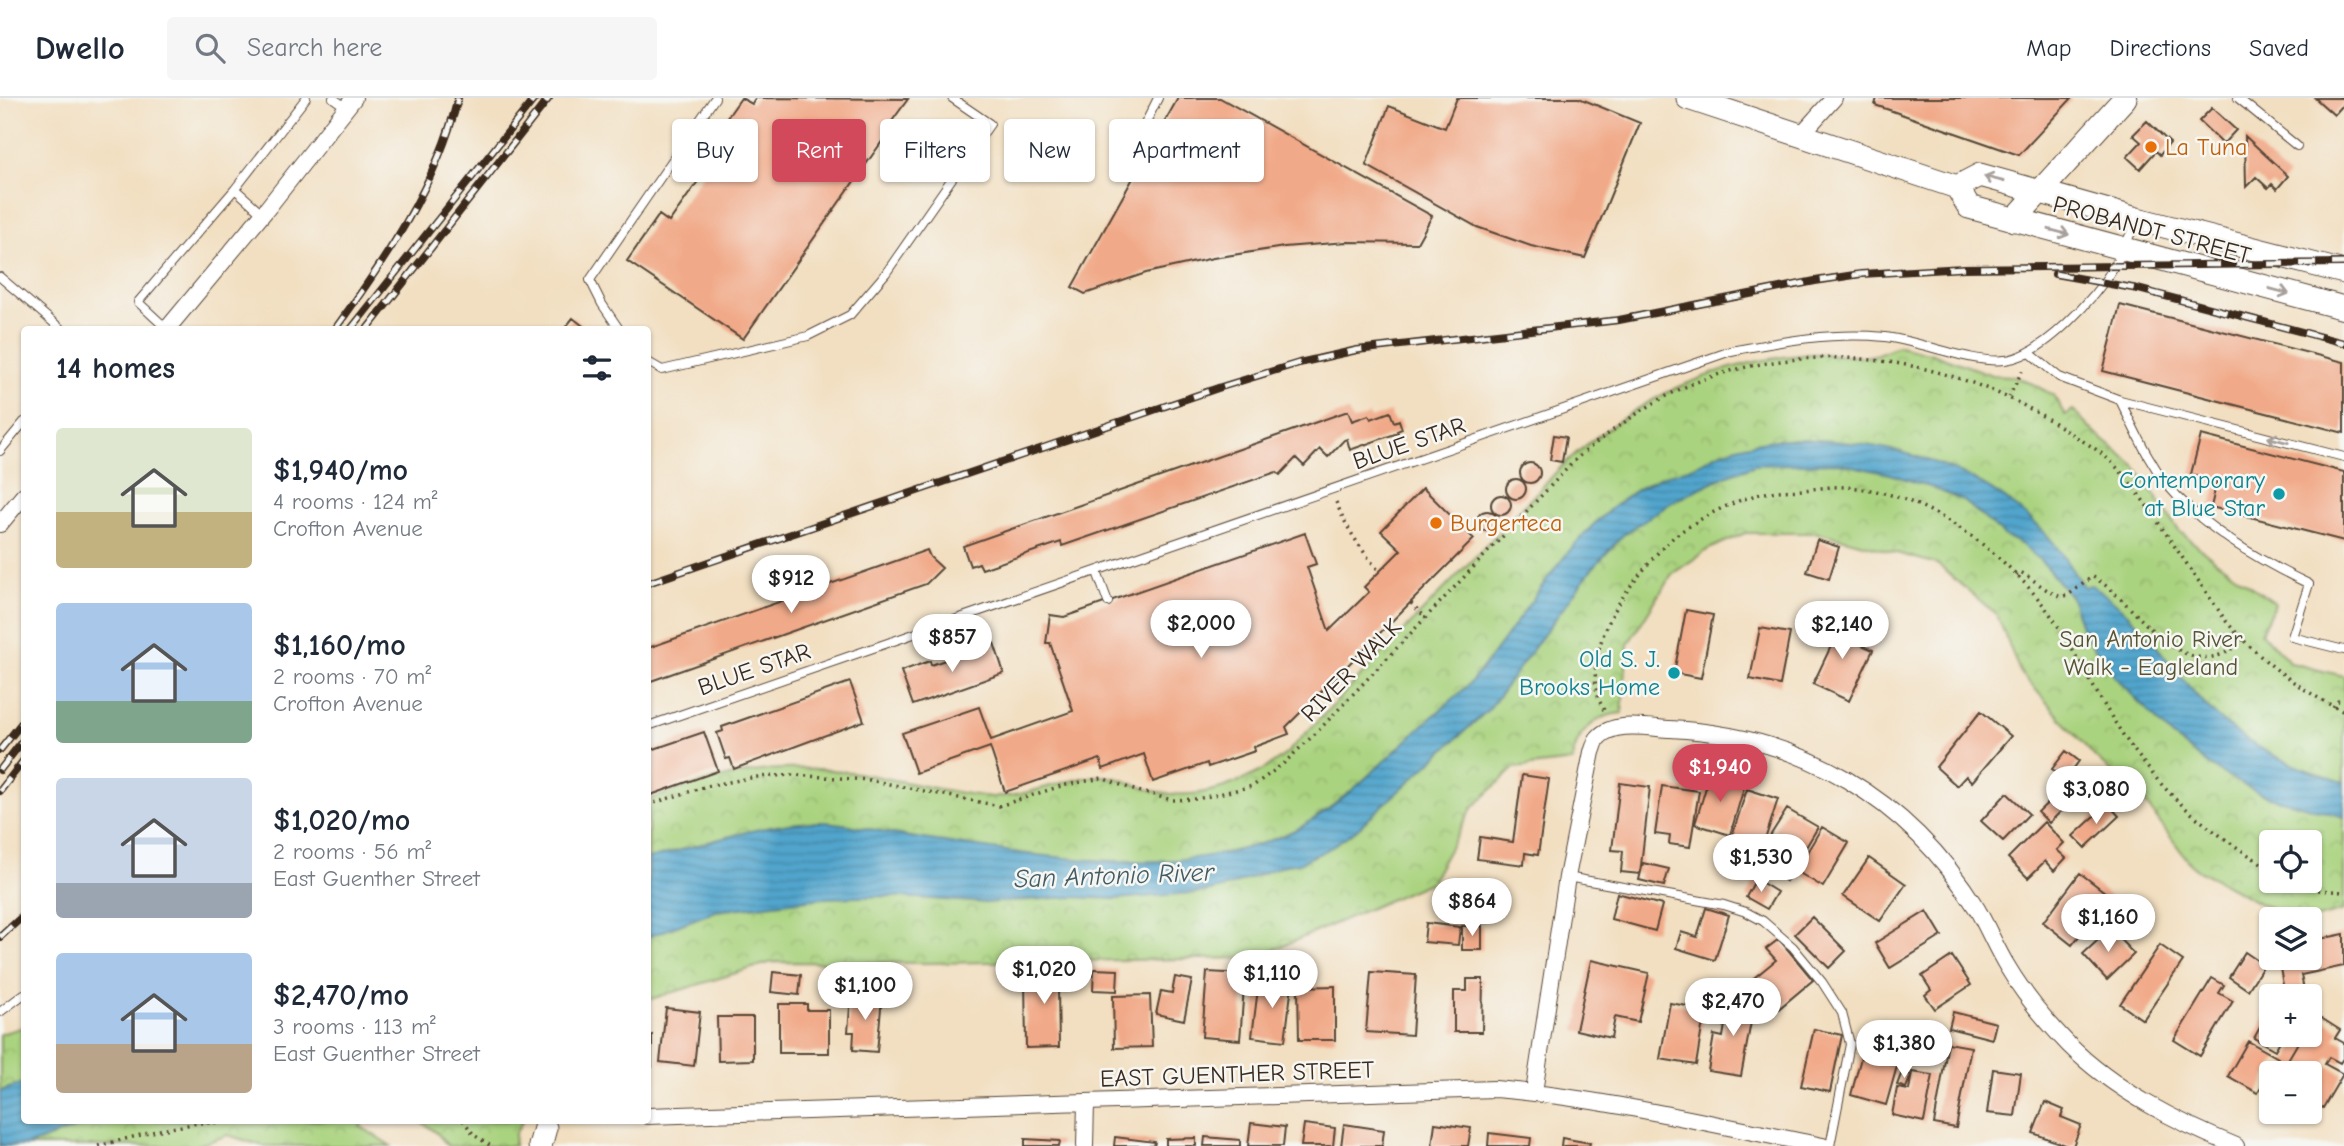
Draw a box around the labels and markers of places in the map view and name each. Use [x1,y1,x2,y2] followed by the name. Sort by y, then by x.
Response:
[2165,133,2247,161] place label: La Tuna
[2143,139,2159,155] marker: La Tuna
[2119,466,2265,522] place label: Contemporary at Blue Star
[2271,486,2287,502] marker: Contemporary at Blue Star
[1450,509,1562,537] place label: Burgerteca
[1428,515,1444,531] marker: Burgerteca
[750,556,832,615] pin: $912
[1144,601,1258,660] pin: $2,000
[1785,602,1899,661] pin: $2,140
[911,614,993,674] pin: $857
[1519,645,1660,701] place label: Old S. J. Brooks Home
[1666,665,1682,681] marker: Old S. J. Brooks Home
[1663,744,1777,804] pin: $1,940
[2039,766,2153,826] pin: $3,080
[1704,834,1818,894] pin: $1,530
[1431,878,1513,938] pin: $864
[2051,894,2165,954] pin: $1,160
[987,946,1101,1006] pin: $1,020
[1215,950,1329,1010] pin: $1,110
[808,962,922,1022] pin: $1,100
[1676,978,1790,1038] pin: $2,470
[1847,1020,1961,1080] pin: $1,380

